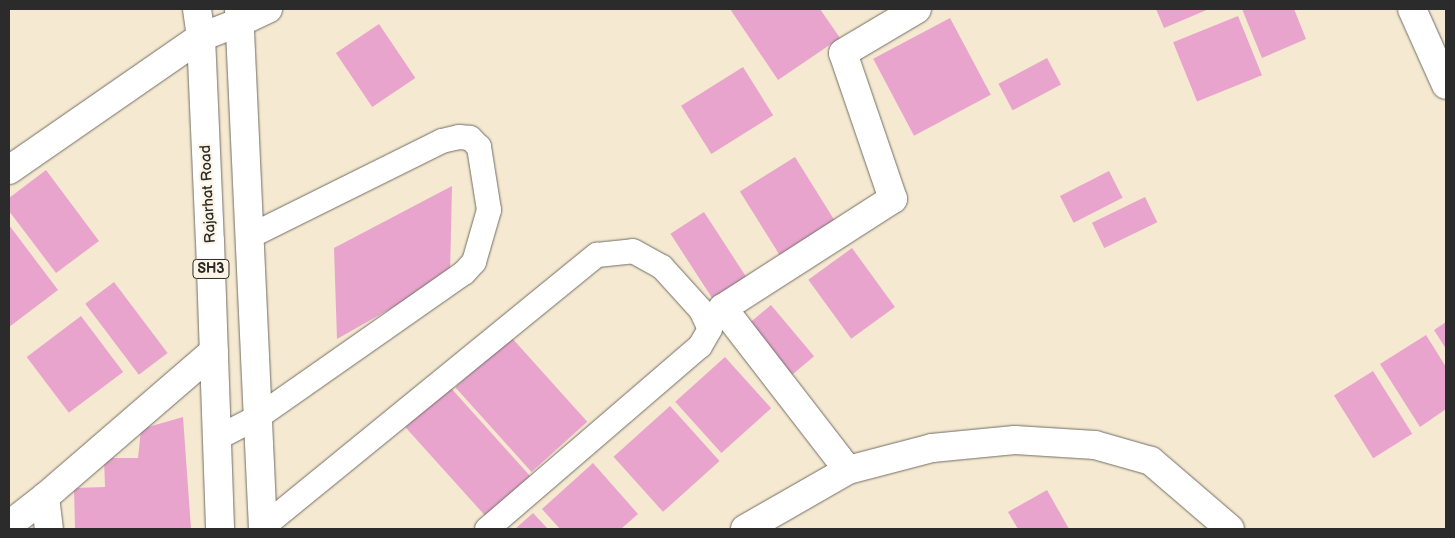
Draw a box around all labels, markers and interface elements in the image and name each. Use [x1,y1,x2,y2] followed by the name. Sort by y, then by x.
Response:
[196,144,220,244] street label: Rajarhat Road
[192,258,230,280] road number: SH3

